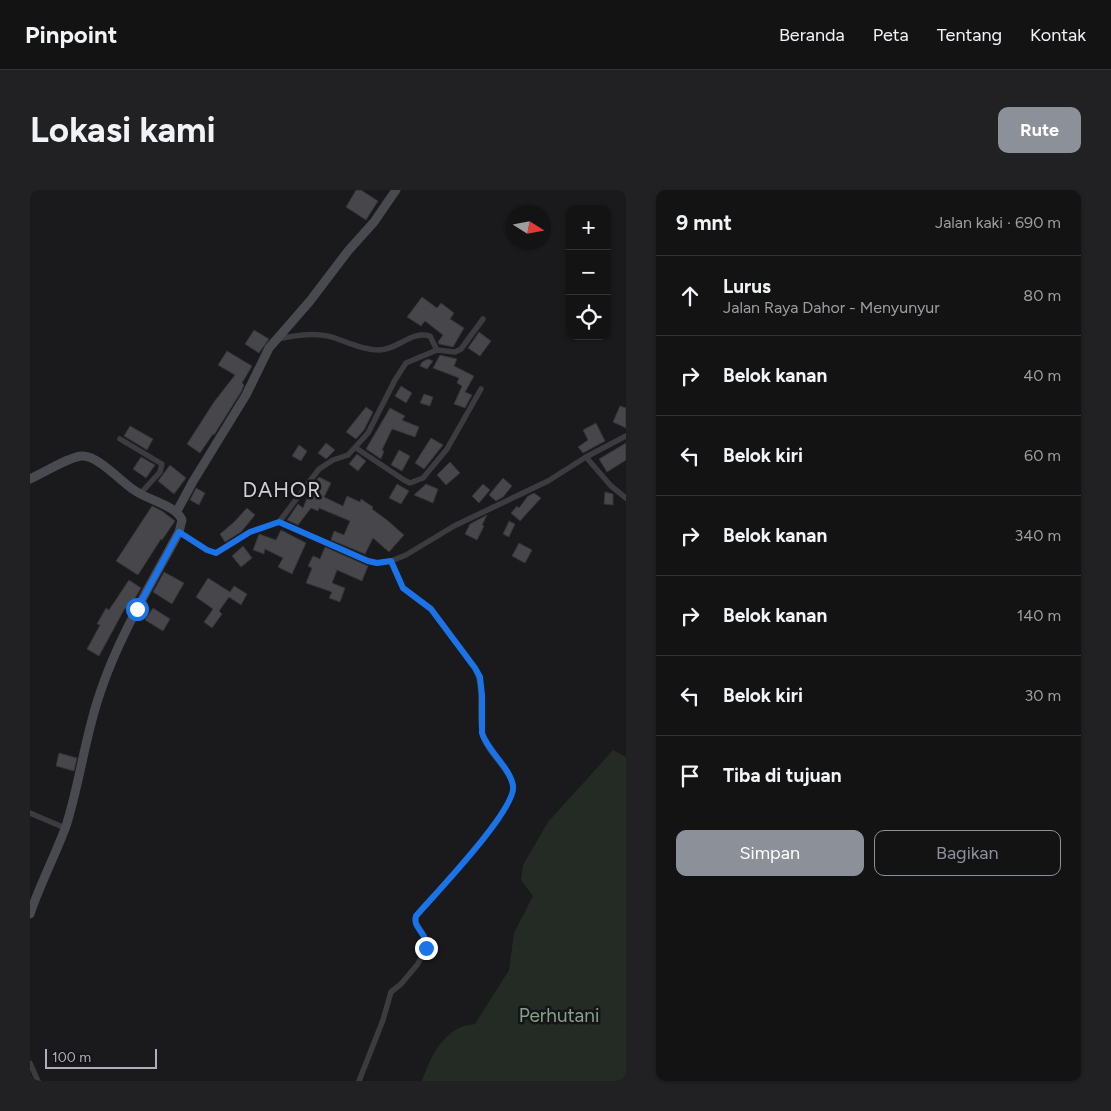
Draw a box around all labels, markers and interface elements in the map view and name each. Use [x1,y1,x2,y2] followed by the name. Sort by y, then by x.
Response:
[25,20,117,49] text: Pinpoint
[779,24,845,46] text: Beranda
[873,24,909,46] text: Peta
[937,24,1002,46] text: Tentang
[1030,24,1086,46] text: Kontak
[998,107,1081,153] button: Rute
[30,109,216,151] text: Lokasi kami
[506,205,551,250] north arrow
[566,205,611,340] map controls
[566,205,611,250] button: +
[676,210,732,235] text: 9 mnt
[935,213,1061,232] text: Jalan kaki · 690 m
[566,250,611,295] button: −
[723,275,771,298] text: Lurus
[676,282,704,310] icon: ahead
[1023,286,1061,305] text: 80 m
[566,295,611,340] button: locate
[723,298,940,317] text: Jalan Raya Dahor - Menyunyur
[676,362,704,390] icon: right
[723,364,827,387] text: Belok kanan
[1023,366,1061,385] text: 40 m
[676,442,704,470] icon: left
[723,444,803,467] text: Belok kiri
[1024,446,1061,465] text: 60 m
[243,477,321,502] district label: DAHOR
[676,522,704,550] icon: right
[723,524,827,547] text: Belok kanan
[1015,526,1061,545] text: 340 m
[126,598,149,621] route start
[676,602,704,630] icon: right
[723,604,827,627] text: Belok kanan
[1017,606,1061,625] text: 140 m
[676,682,704,710] icon: left
[723,684,803,707] text: Belok kiri
[1024,686,1061,705] text: 30 m
[676,762,704,790] icon: arrive
[723,764,842,787] text: Tiba di tujuan
[676,830,864,876] button: Simpan
[874,830,1061,876] button: Bagikan
[415,937,438,960] route end
[519,1004,599,1027] park label: Perhutani
[45,1046,158,1069] scale bar
[52,1049,91,1066] text: 100 m

